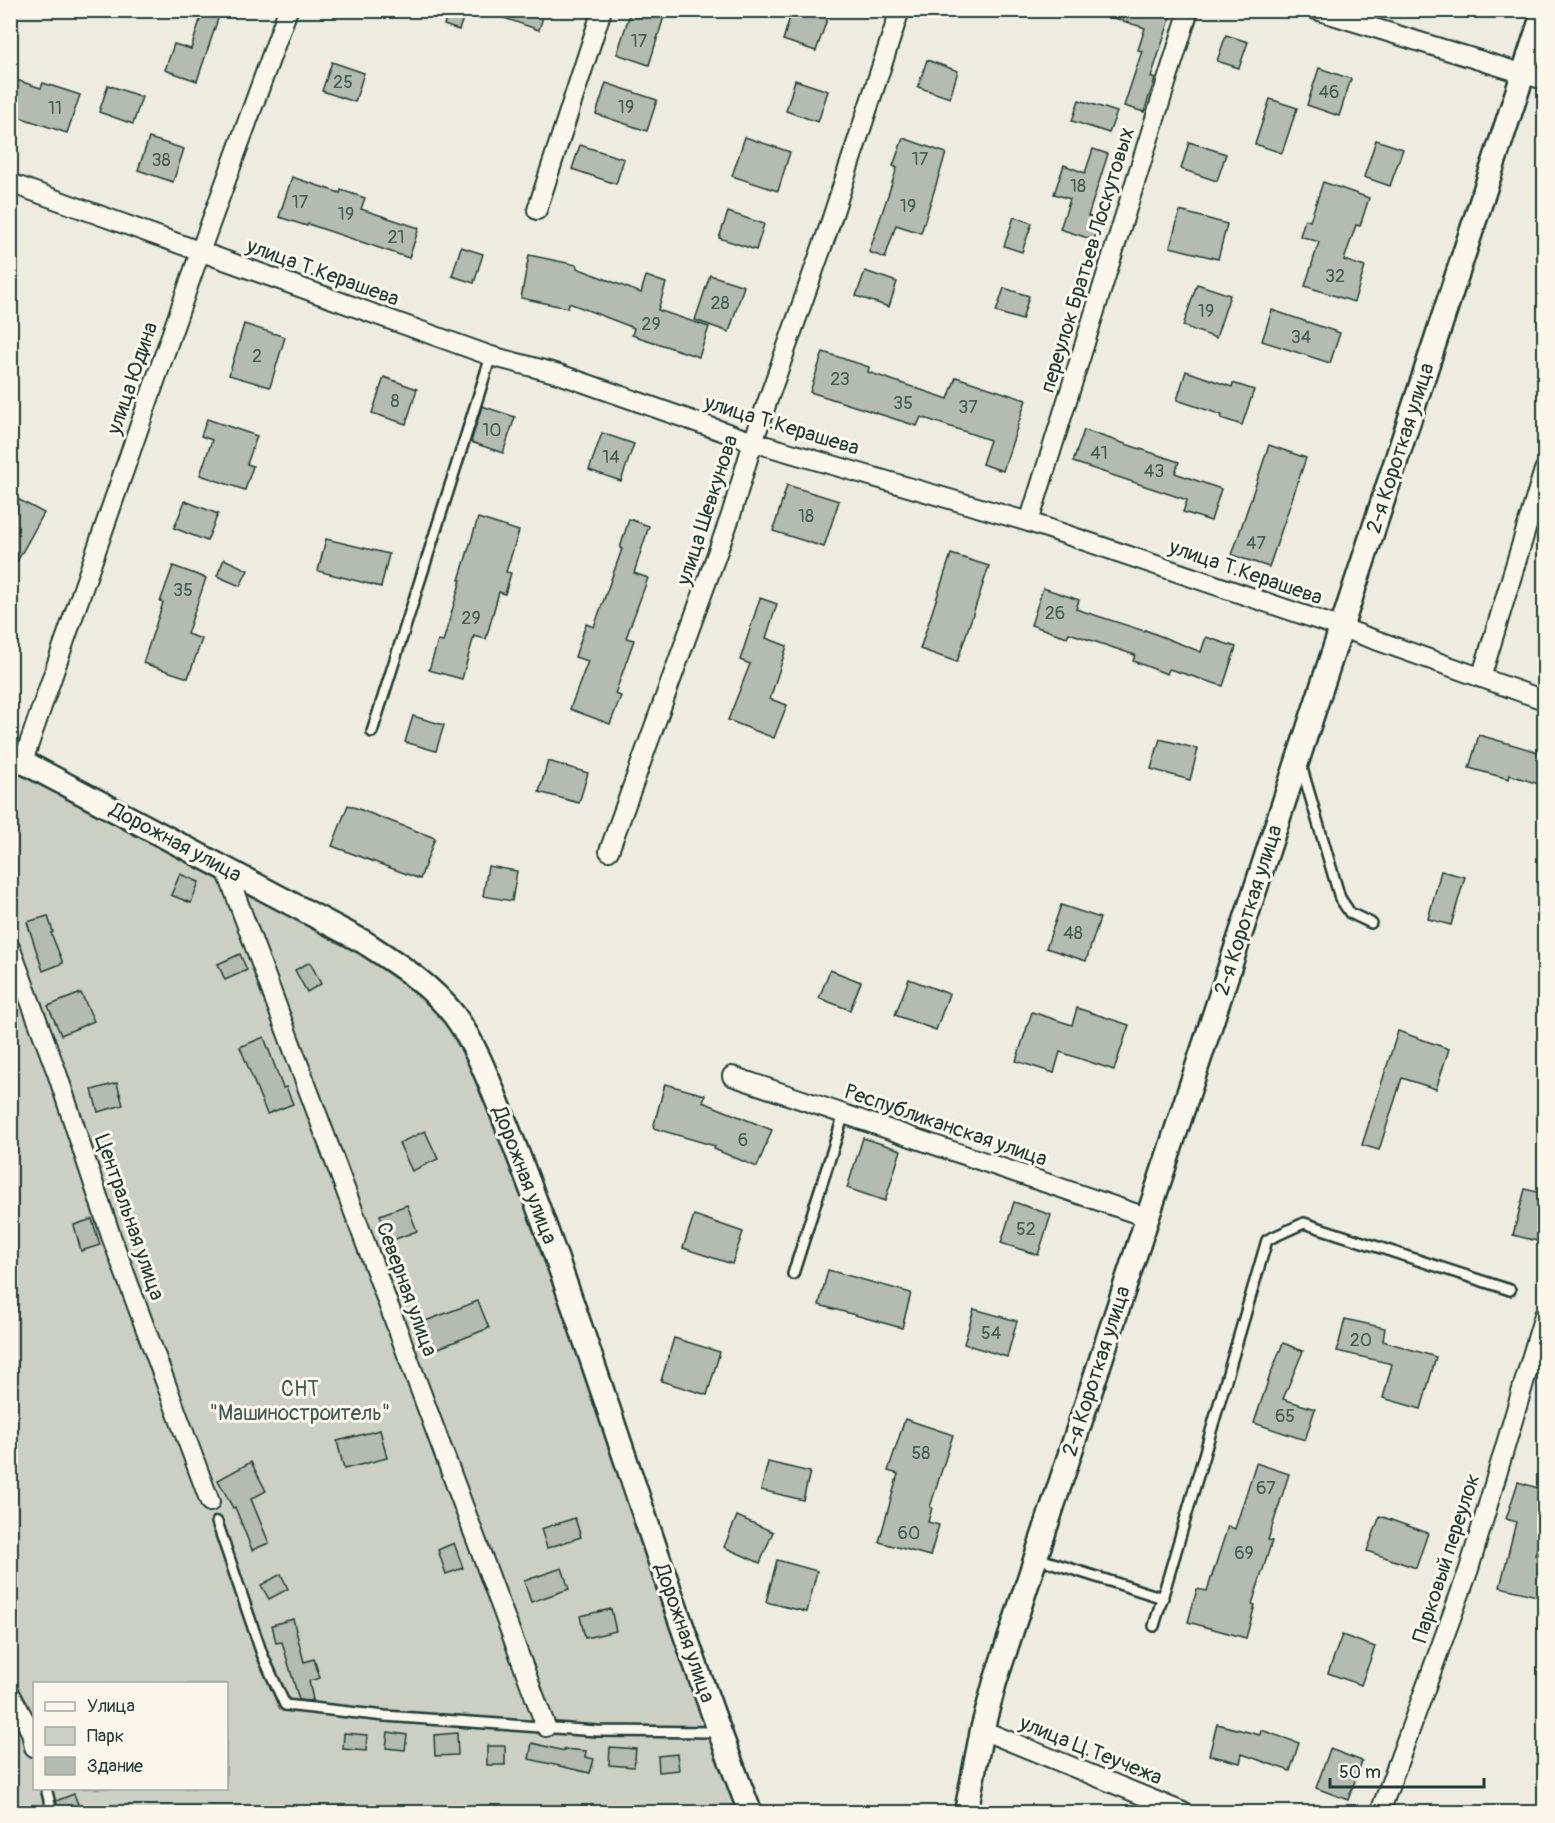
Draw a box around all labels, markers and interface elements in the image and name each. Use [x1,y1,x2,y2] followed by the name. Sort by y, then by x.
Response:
[631,30,648,53] house number: 17
[333,71,353,94] house number: 25
[1319,81,1339,104] house number: 46
[618,96,634,119] house number: 19
[48,97,62,120] house number: 11
[1034,124,1141,396] street label: переулок Братьев Лоскутовых
[912,148,929,171] house number: 17
[151,149,171,172] house number: 38
[1070,175,1086,198] house number: 18
[292,191,309,214] house number: 17
[900,195,916,218] house number: 19
[338,203,354,226] house number: 19
[387,226,405,249] house number: 21
[242,232,403,313] street label: улица Т.Керашева
[1325,265,1345,288] house number: 32
[710,292,730,315] house number: 28
[1198,300,1214,323] house number: 19
[641,313,661,336] house number: 29
[100,318,164,439] street label: улица Юдина
[1291,326,1312,349] house number: 34
[252,345,262,368] house number: 2
[1360,360,1441,537] street label: 2-я Короткая улица
[830,368,850,391] house number: 23
[700,389,863,462] street label: улица Т.Керашева
[390,390,400,413] house number: 8
[893,392,913,415] house number: 35
[958,396,978,419] house number: 37
[482,419,502,442] house number: 10
[670,432,744,590] street label: улица Шевкунова
[1090,442,1108,465] house number: 41
[602,446,620,469] house number: 14
[1144,460,1164,483] house number: 43
[798,505,814,528] house number: 18
[1246,532,1266,555] house number: 47
[1165,533,1326,611] street label: улица Т.Керашева
[173,579,193,602] house number: 35
[1045,602,1065,625] house number: 26
[461,607,481,630] house number: 29
[104,796,246,889] street label: Дорожная улица
[1208,822,1289,999] street label: 2-я Короткая улица
[1063,922,1083,945] house number: 48
[841,1078,1051,1173] street label: Республиканская улица
[486,1102,563,1248] street label: Дорожная улица
[738,1129,748,1152] house number: 6
[89,1131,171,1304] street label: Центральная улица
[370,1218,443,1360] street label: Северная улица
[1016,1218,1036,1241] house number: 52
[1056,1283,1137,1460] street label: 2-я Короткая улица
[981,1322,1002,1345] house number: 54
[1350,1329,1372,1352] house number: 20
[210,1376,390,1427] park label: СНТ "Машиностроитель"
[1275,1405,1295,1428] house number: 65
[912,1442,930,1465] house number: 58
[1406,1470,1487,1646] street label: Парковый переулок
[1256,1477,1276,1500] house number: 67
[898,1522,920,1545] house number: 60
[1234,1542,1254,1565] house number: 69
[648,1559,721,1706] street label: Дорожная улица
[33,1682,228,1790] legend
[87,1695,135,1718] text: Улица
[1015,1709,1166,1791] street label: улица Ц.Теучежа
[87,1725,124,1748] text: Парк
[1330,1751,1484,1789] scale bar
[87,1755,143,1778] text: Здание
[1339,1761,1381,1784] text: 50 m

